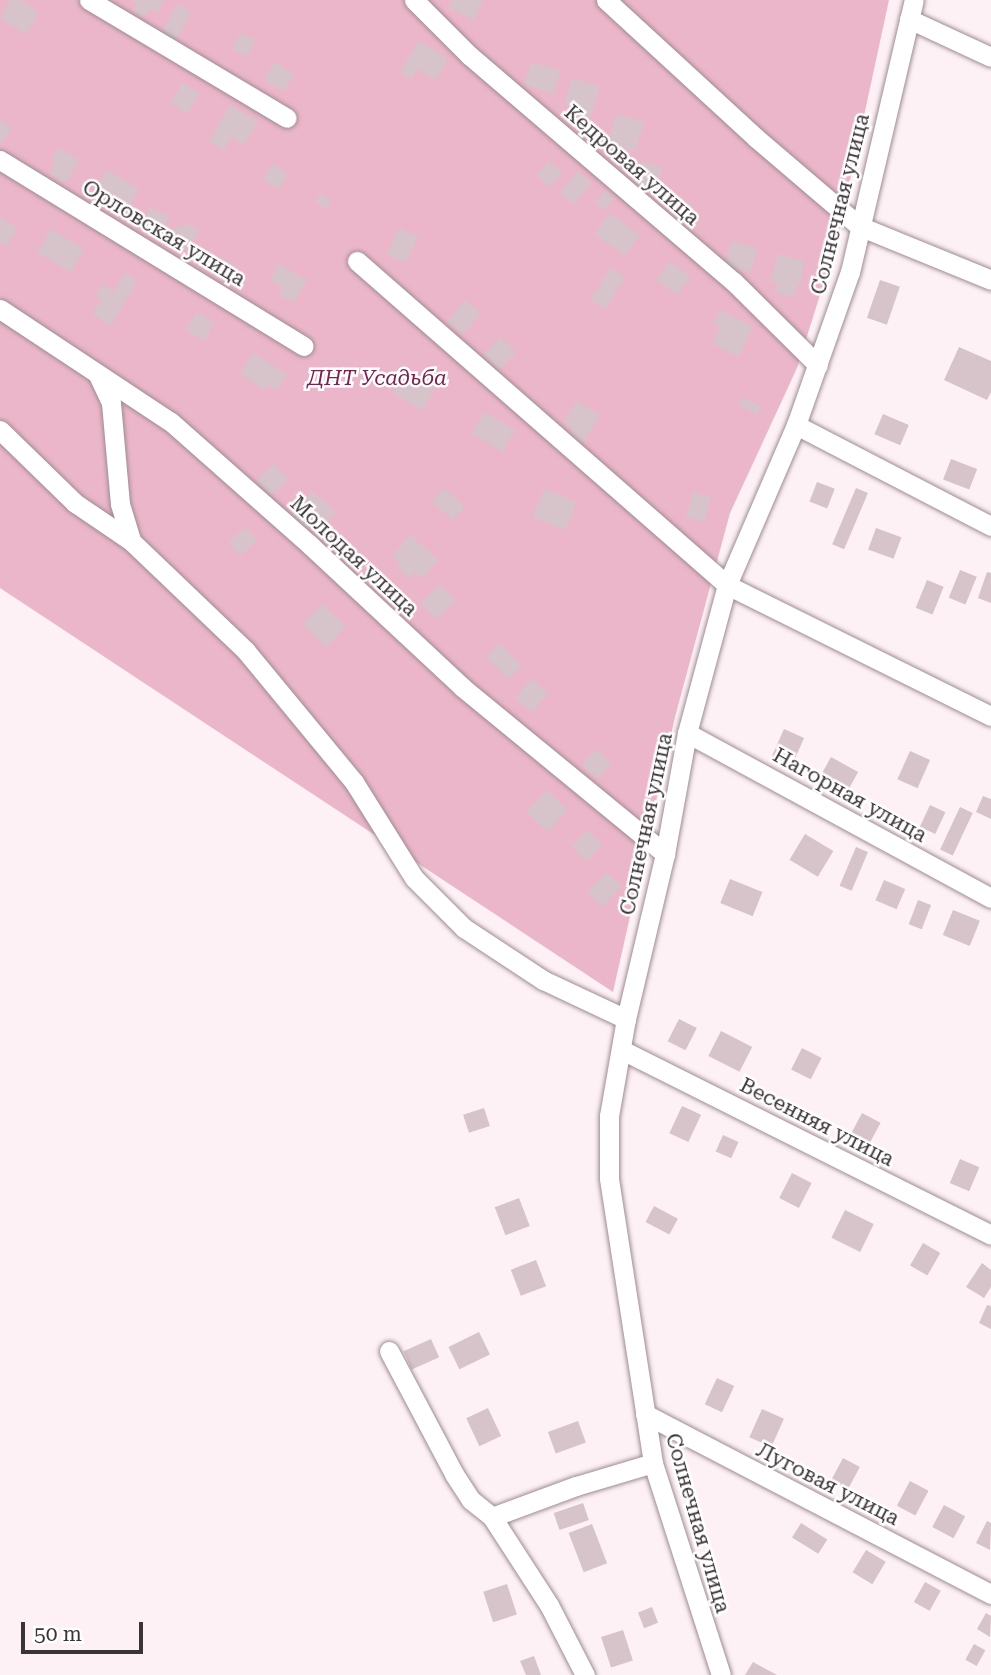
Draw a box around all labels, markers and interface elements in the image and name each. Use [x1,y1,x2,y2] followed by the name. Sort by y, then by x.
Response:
[559,99,705,231] street label: Кедровая улица
[805,111,875,297] street label: Солнечная улица
[78,174,250,292] street label: Орловская улица
[307,365,447,391] park label: ДНТ Усадьба
[285,491,423,621] street label: Молодая улица
[614,731,678,917] street label: Солнечная улица
[769,742,931,848] street label: Нагорная улица
[736,1072,898,1172] street label: Весенняя улица
[660,1430,736,1616] street label: Солнечная улица
[752,1437,904,1531] street label: Луговая улица
[24,1608,147,1652] scale bar
[34,1622,82,1646] text: 50 m

